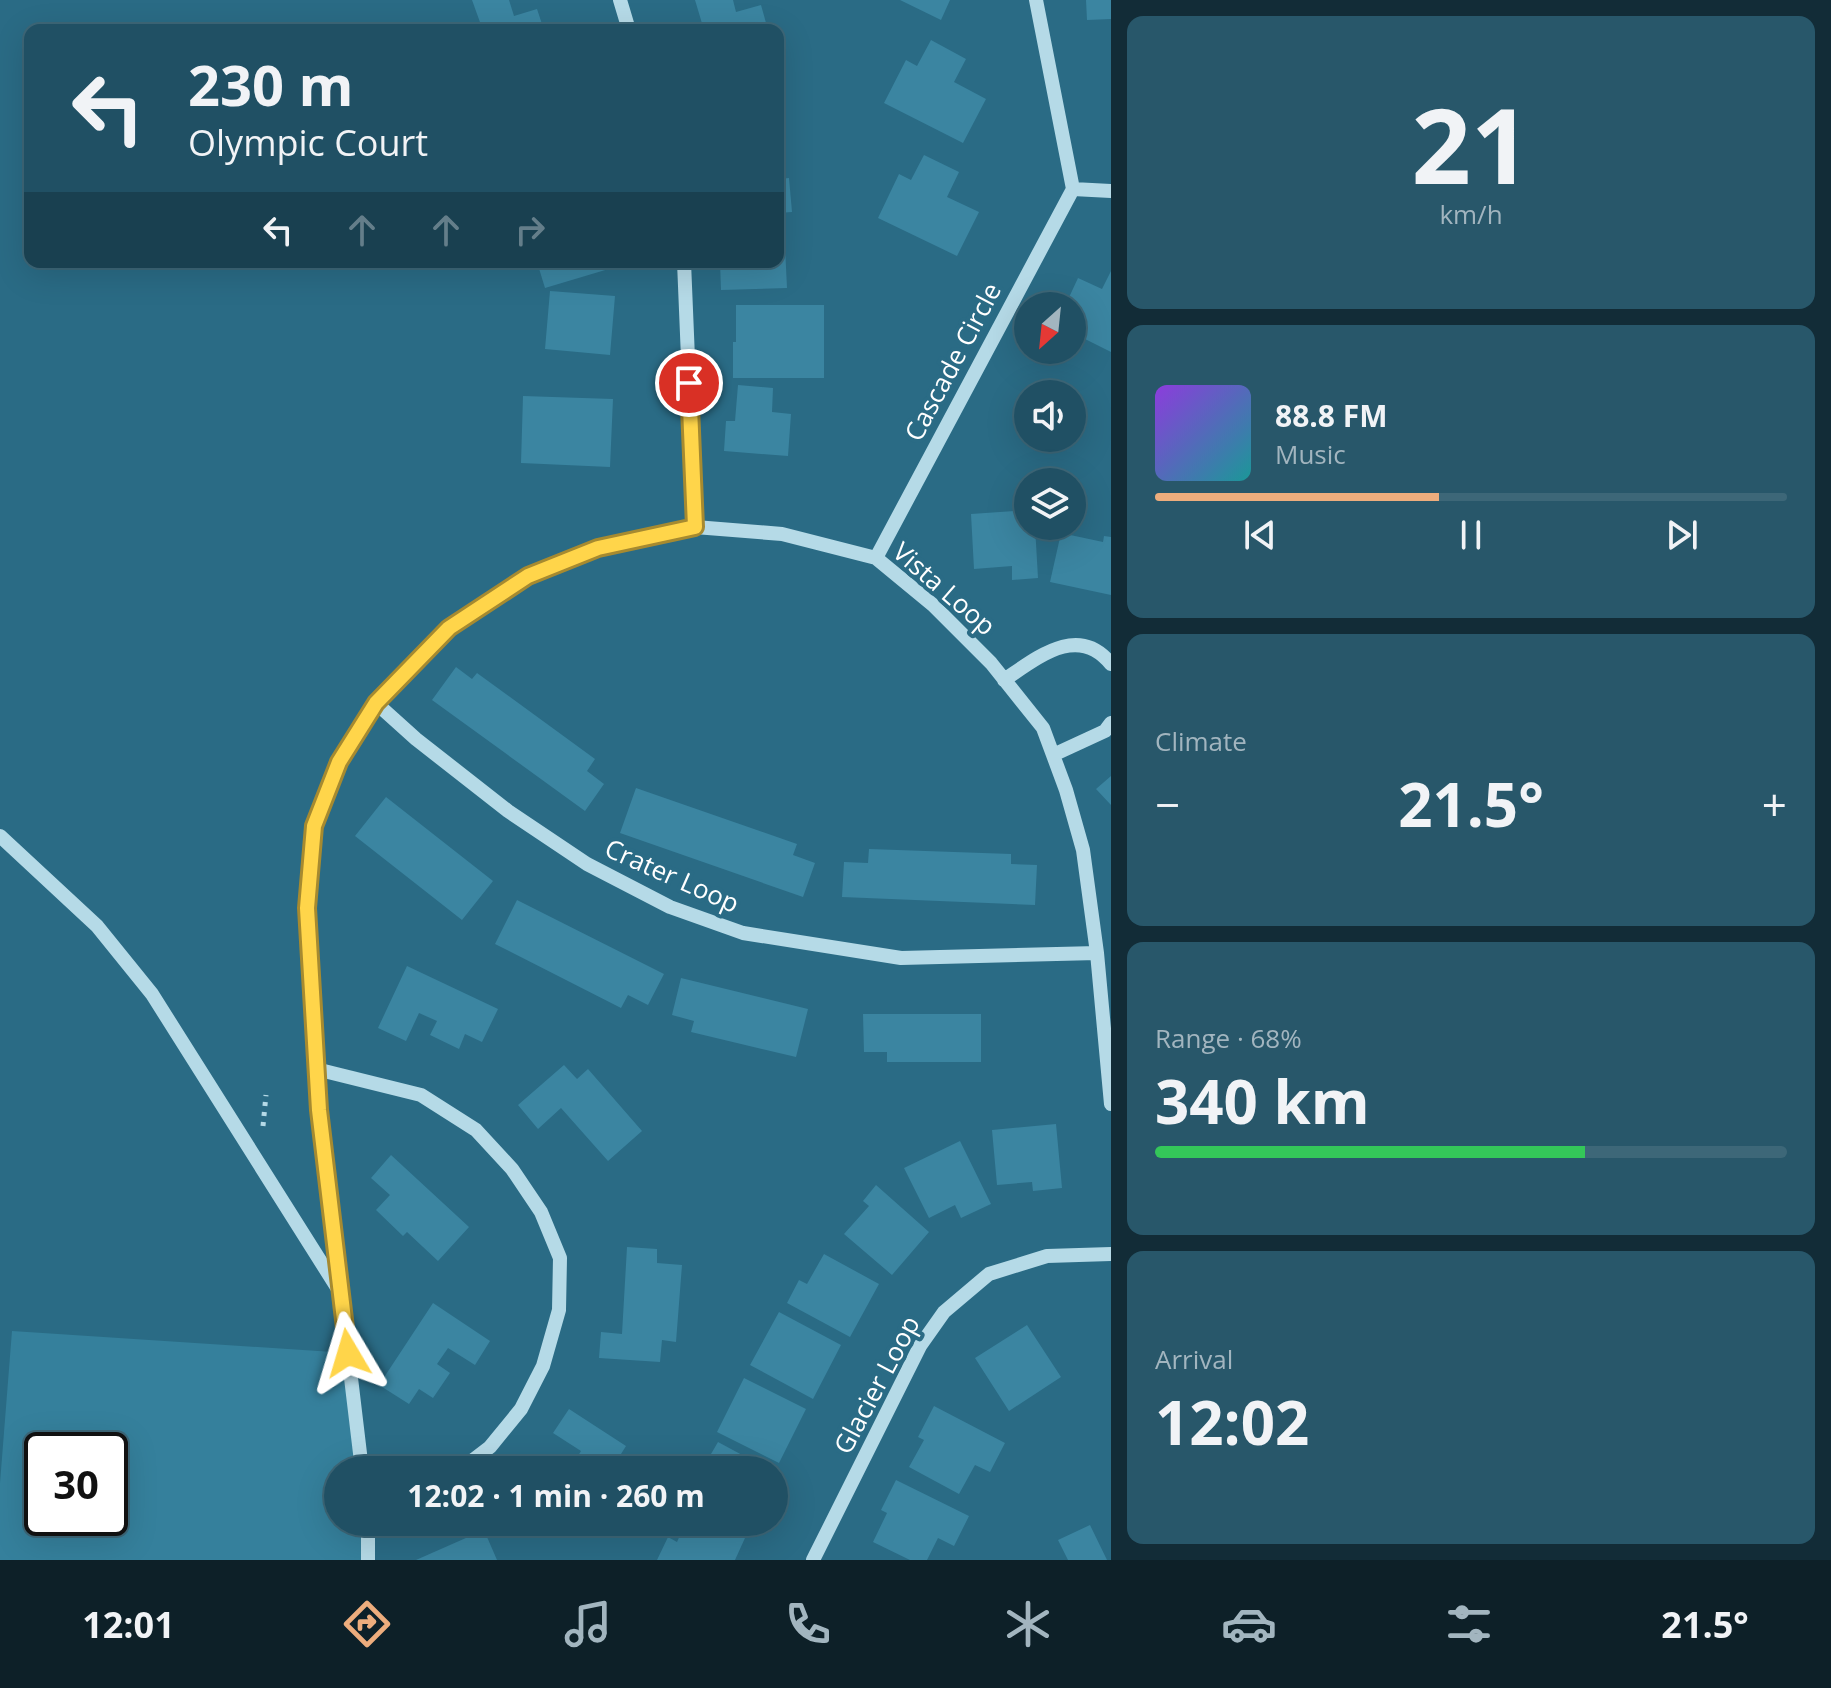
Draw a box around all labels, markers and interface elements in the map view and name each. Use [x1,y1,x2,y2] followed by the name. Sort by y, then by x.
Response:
[188,46,354,122] text: 230 m
[56,56,160,160] icon: left
[1412,73,1530,214] text: 21
[188,118,428,167] text: Olympic Court
[1439,196,1503,232] text: km/h
[256,208,300,252] icon: left
[340,208,384,252] icon: ahead
[424,208,468,252] icon: ahead
[508,208,552,252] icon: right
[895,276,1009,447] street label: Cascade Circle
[1014,292,1086,364] north arrow
[1014,292,1086,540] map controls
[655,349,723,417] pin
[667,361,711,405] icon: arrive
[1014,380,1086,452] button: sound
[1275,395,1388,436] text: 88.8 FM
[1275,436,1346,472] text: Music
[1014,468,1086,540] button: layers
[1238,513,1282,557] icon: previous
[1449,513,1493,557] icon: pause
[1660,513,1704,557] icon: next
[885,533,1004,643] street label: Vista Loop
[1155,723,1247,759] text: Climate
[1398,763,1544,845] text: 21.5°
[1155,774,1180,834] text: −
[1762,774,1787,834] text: +
[600,829,745,921] street label: Crater Loop
[1155,1020,1302,1056] text: Range · 68%
[1155,1060,1370,1142] text: 340 km
[825,1309,928,1460] street label: Glacier Loop
[306,1311,390,1395] position arrow
[1155,1341,1233,1377] text: Arrival
[1155,1381,1309,1463] text: 12:02
[24,1432,128,1536] speed limit sign: 30
[407,1475,705,1516] text: 12:02 · 1 min · 260 m
[339,1596,395,1652] icon: directions
[560,1596,616,1652] icon: music
[780,1596,836,1652] icon: phone
[1000,1596,1056,1652] icon: climate
[1221,1596,1277,1652] icon: car
[1441,1596,1497,1652] icon: filters
[82,1600,175,1649] text: 12:01
[1661,1600,1749,1649] text: 21.5°

